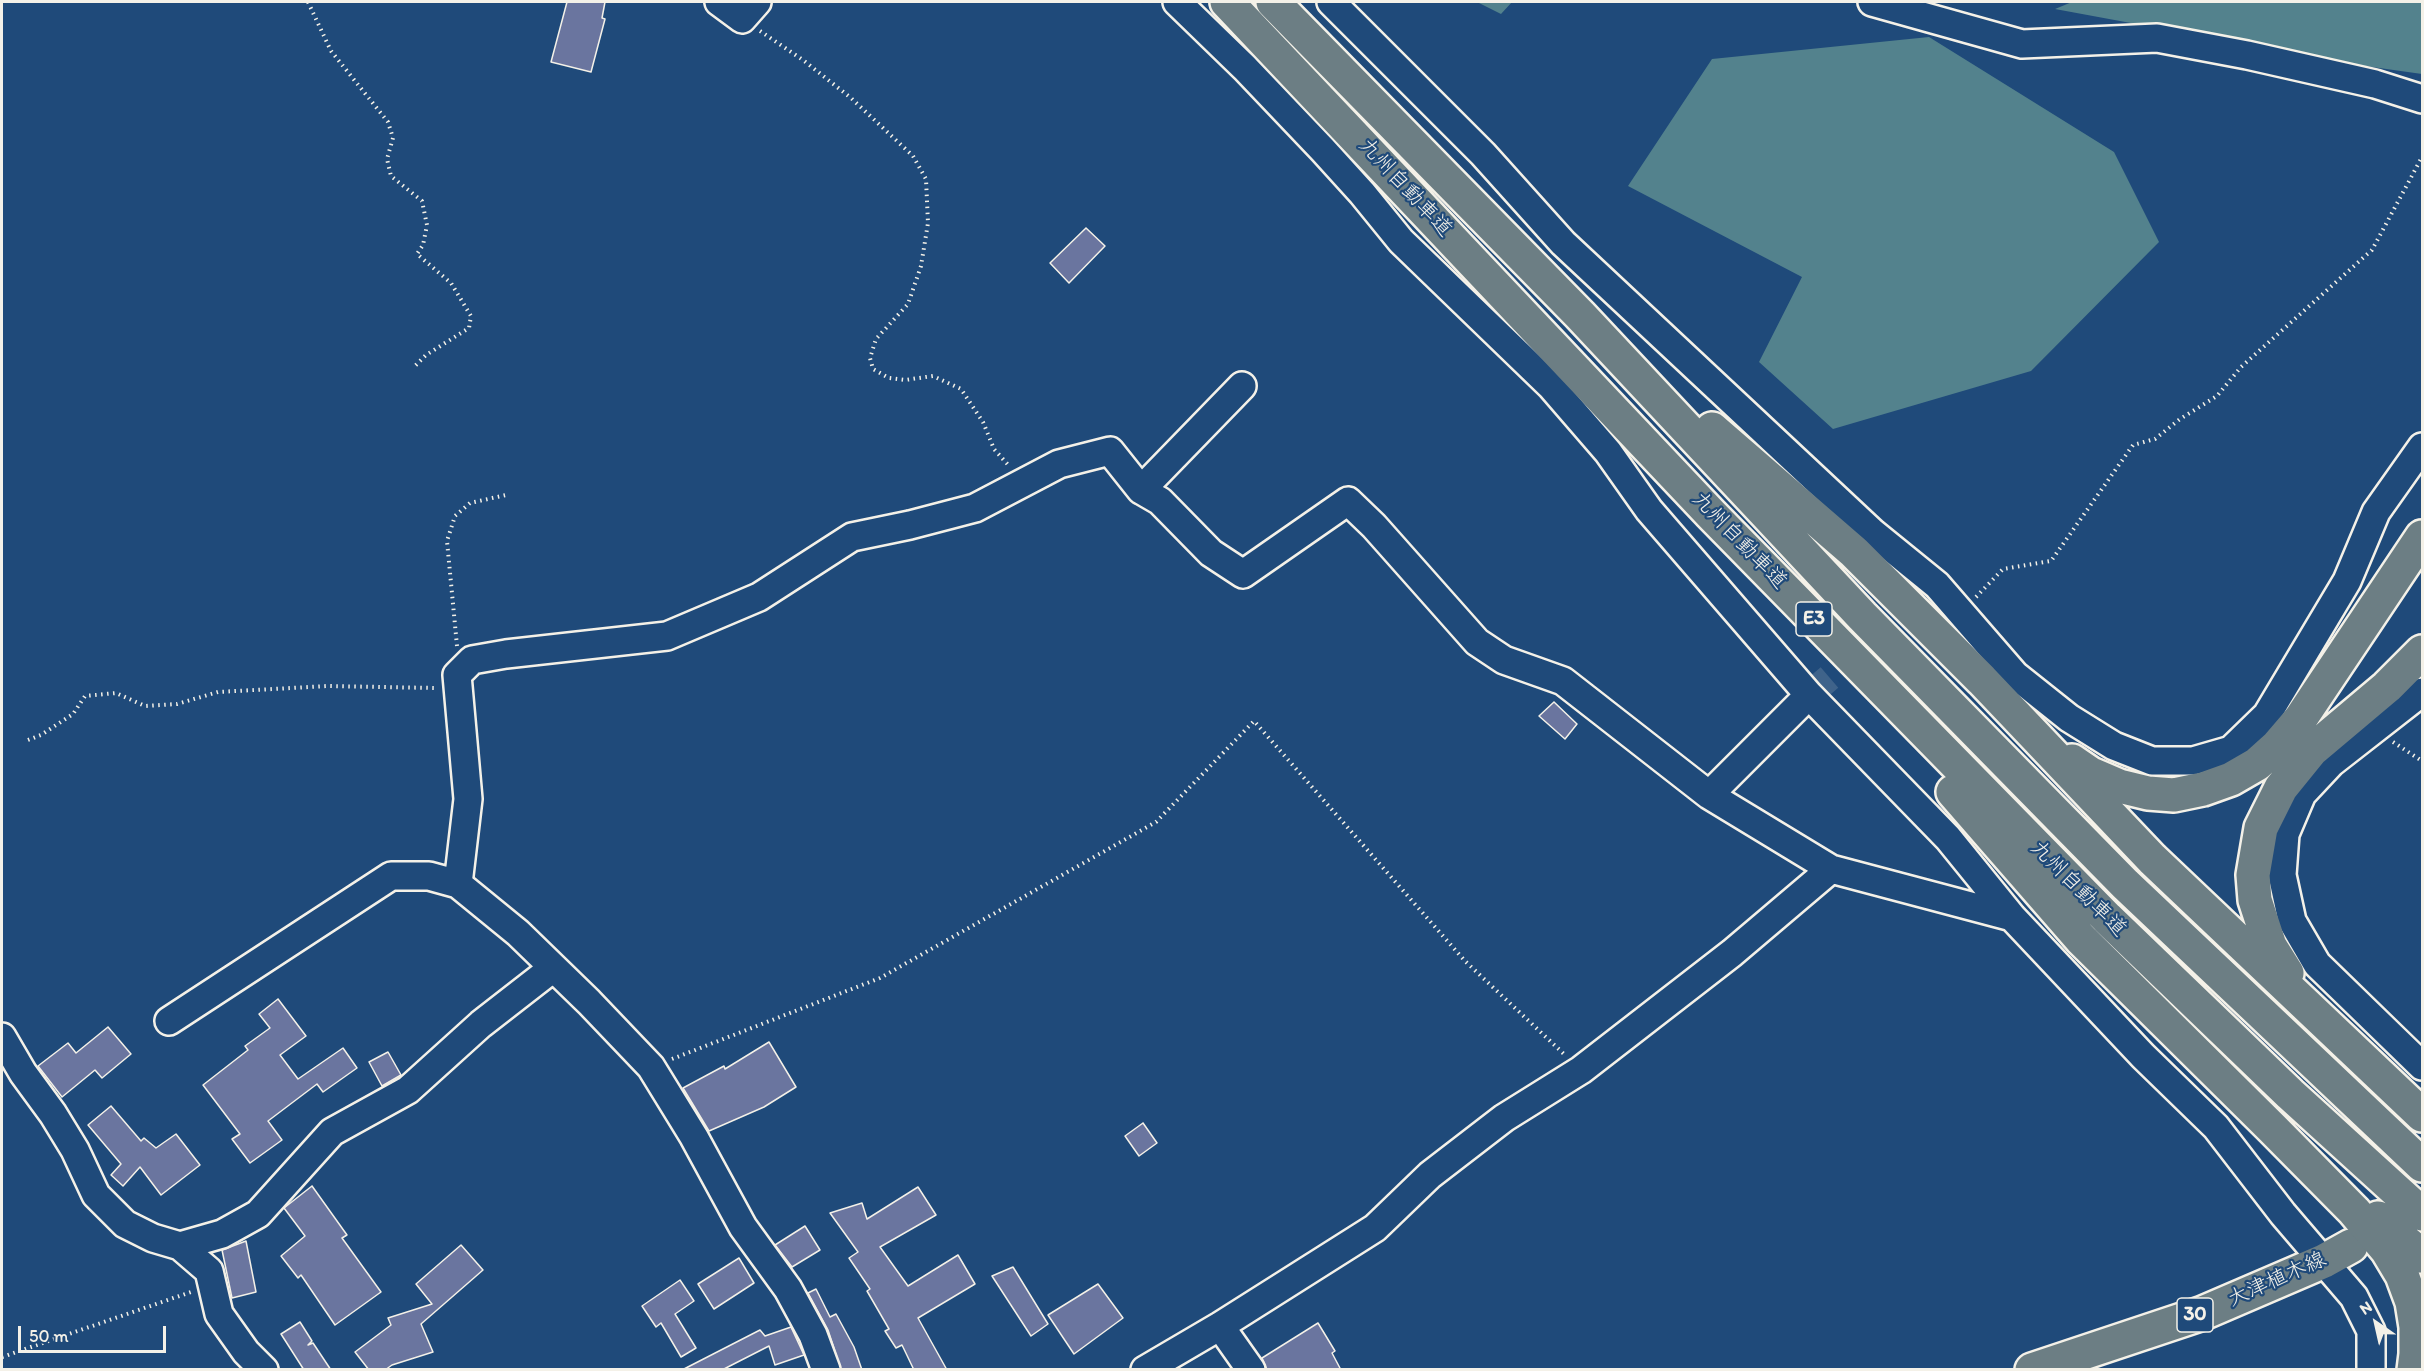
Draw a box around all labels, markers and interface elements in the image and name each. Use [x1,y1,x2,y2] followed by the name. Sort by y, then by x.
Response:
[1353,133,1457,243] street label: 九州自動車道
[1686,487,1792,595] street label: 九州自動車道
[1796,602,1832,636] road number: E3
[2025,836,2131,942] street label: 九州自動車道
[2224,1247,2330,1313] street label: 大津植木線
[2346,1293,2406,1353] north arrow
[2356,1297,2375,1319] text: N
[2177,1298,2213,1332] road number: 30
[21,1314,170,1352] scale bar
[29,1325,69,1347] text: 50 m

